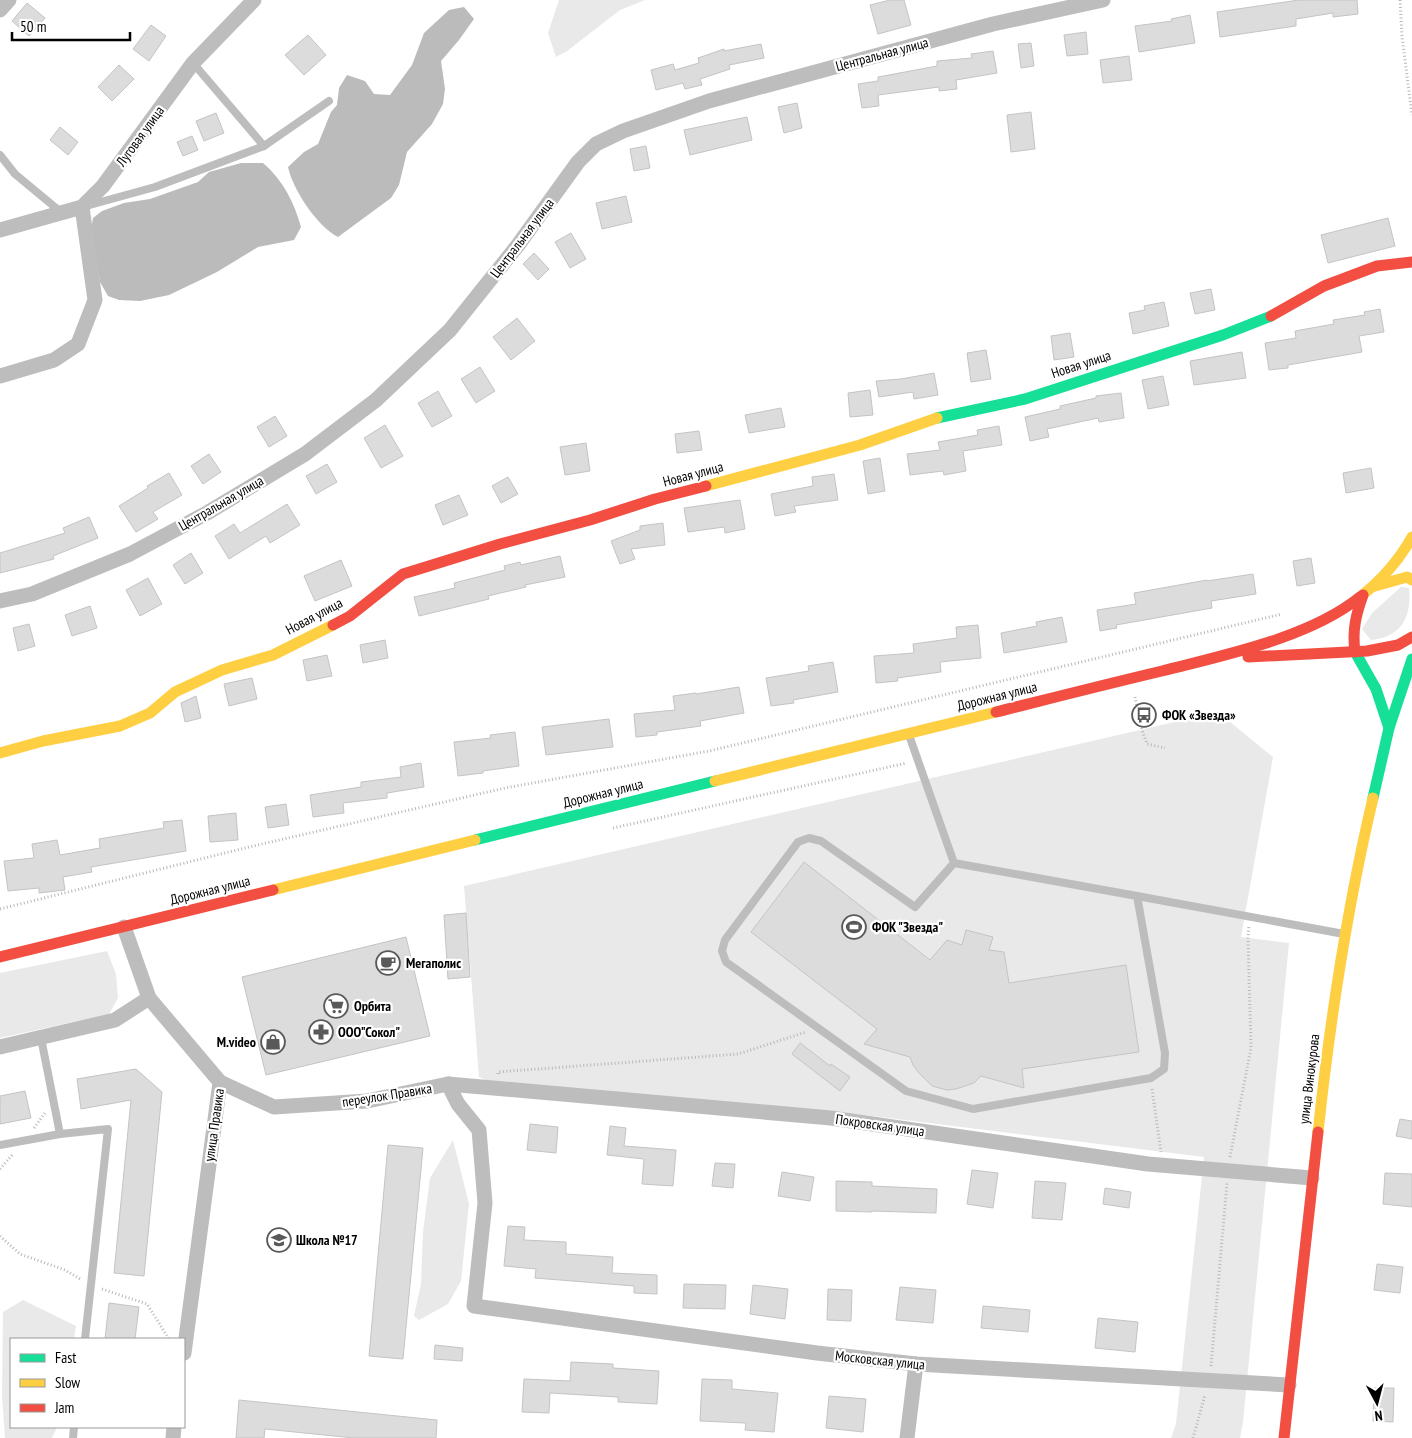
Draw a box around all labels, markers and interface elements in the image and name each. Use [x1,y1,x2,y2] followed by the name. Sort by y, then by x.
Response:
[12,10,130,42] scale bar
[20,17,46,36] text: 50 m
[834,33,930,75] street label: Центральная улица
[111,102,168,171] street label: Луговая улица
[486,195,558,281] street label: Центральная улица
[1049,346,1113,382] street label: Новая улица
[661,457,725,491] street label: Новая улица
[175,471,267,535] street label: Центральная улица
[282,594,346,638] street label: Новая улица
[955,677,1039,715] street label: Дорожная улица
[1131,702,1157,728] bus stop icon: ФОК «Звезда»
[1162,706,1236,724] place label: ФОК «Звезда»
[561,774,645,812] street label: Дорожная улица
[168,871,252,909] street label: Дорожная улица
[841,914,867,940] sports icon: ФОК "Звезда"
[872,918,943,936] place label: ФОК "Звезда"
[375,950,401,976] cafe icon: Мегаполис
[406,954,461,972] place label: Мегаполис
[323,993,349,1019] supermarket icon: Орбита
[354,997,391,1015] place label: Орбита
[308,1019,334,1045] pharmacy icon: ООО"Сокол"
[338,1023,400,1041] place label: ООО"Сокол"
[260,1029,286,1055] shop icon: M.video
[217,1033,256,1051] place label: M.video
[1295,1033,1323,1125] street label: улица Винокурова
[341,1079,433,1111] street label: переулок Правика
[200,1087,228,1163] street label: улица Правика
[834,1110,926,1140] street label: Покровская улица
[266,1227,292,1253] school or university icon: Школа №17
[296,1231,358,1249] place label: Школа №17
[10,1338,185,1428] legend
[834,1346,926,1374] street label: Московская улица
[55,1348,76,1367] text: Fast
[55,1373,80,1392] text: Slow
[1352,1378,1402,1428] north arrow
[54,1398,74,1417] text: Jam
[1374,1407,1383,1425] text: N

